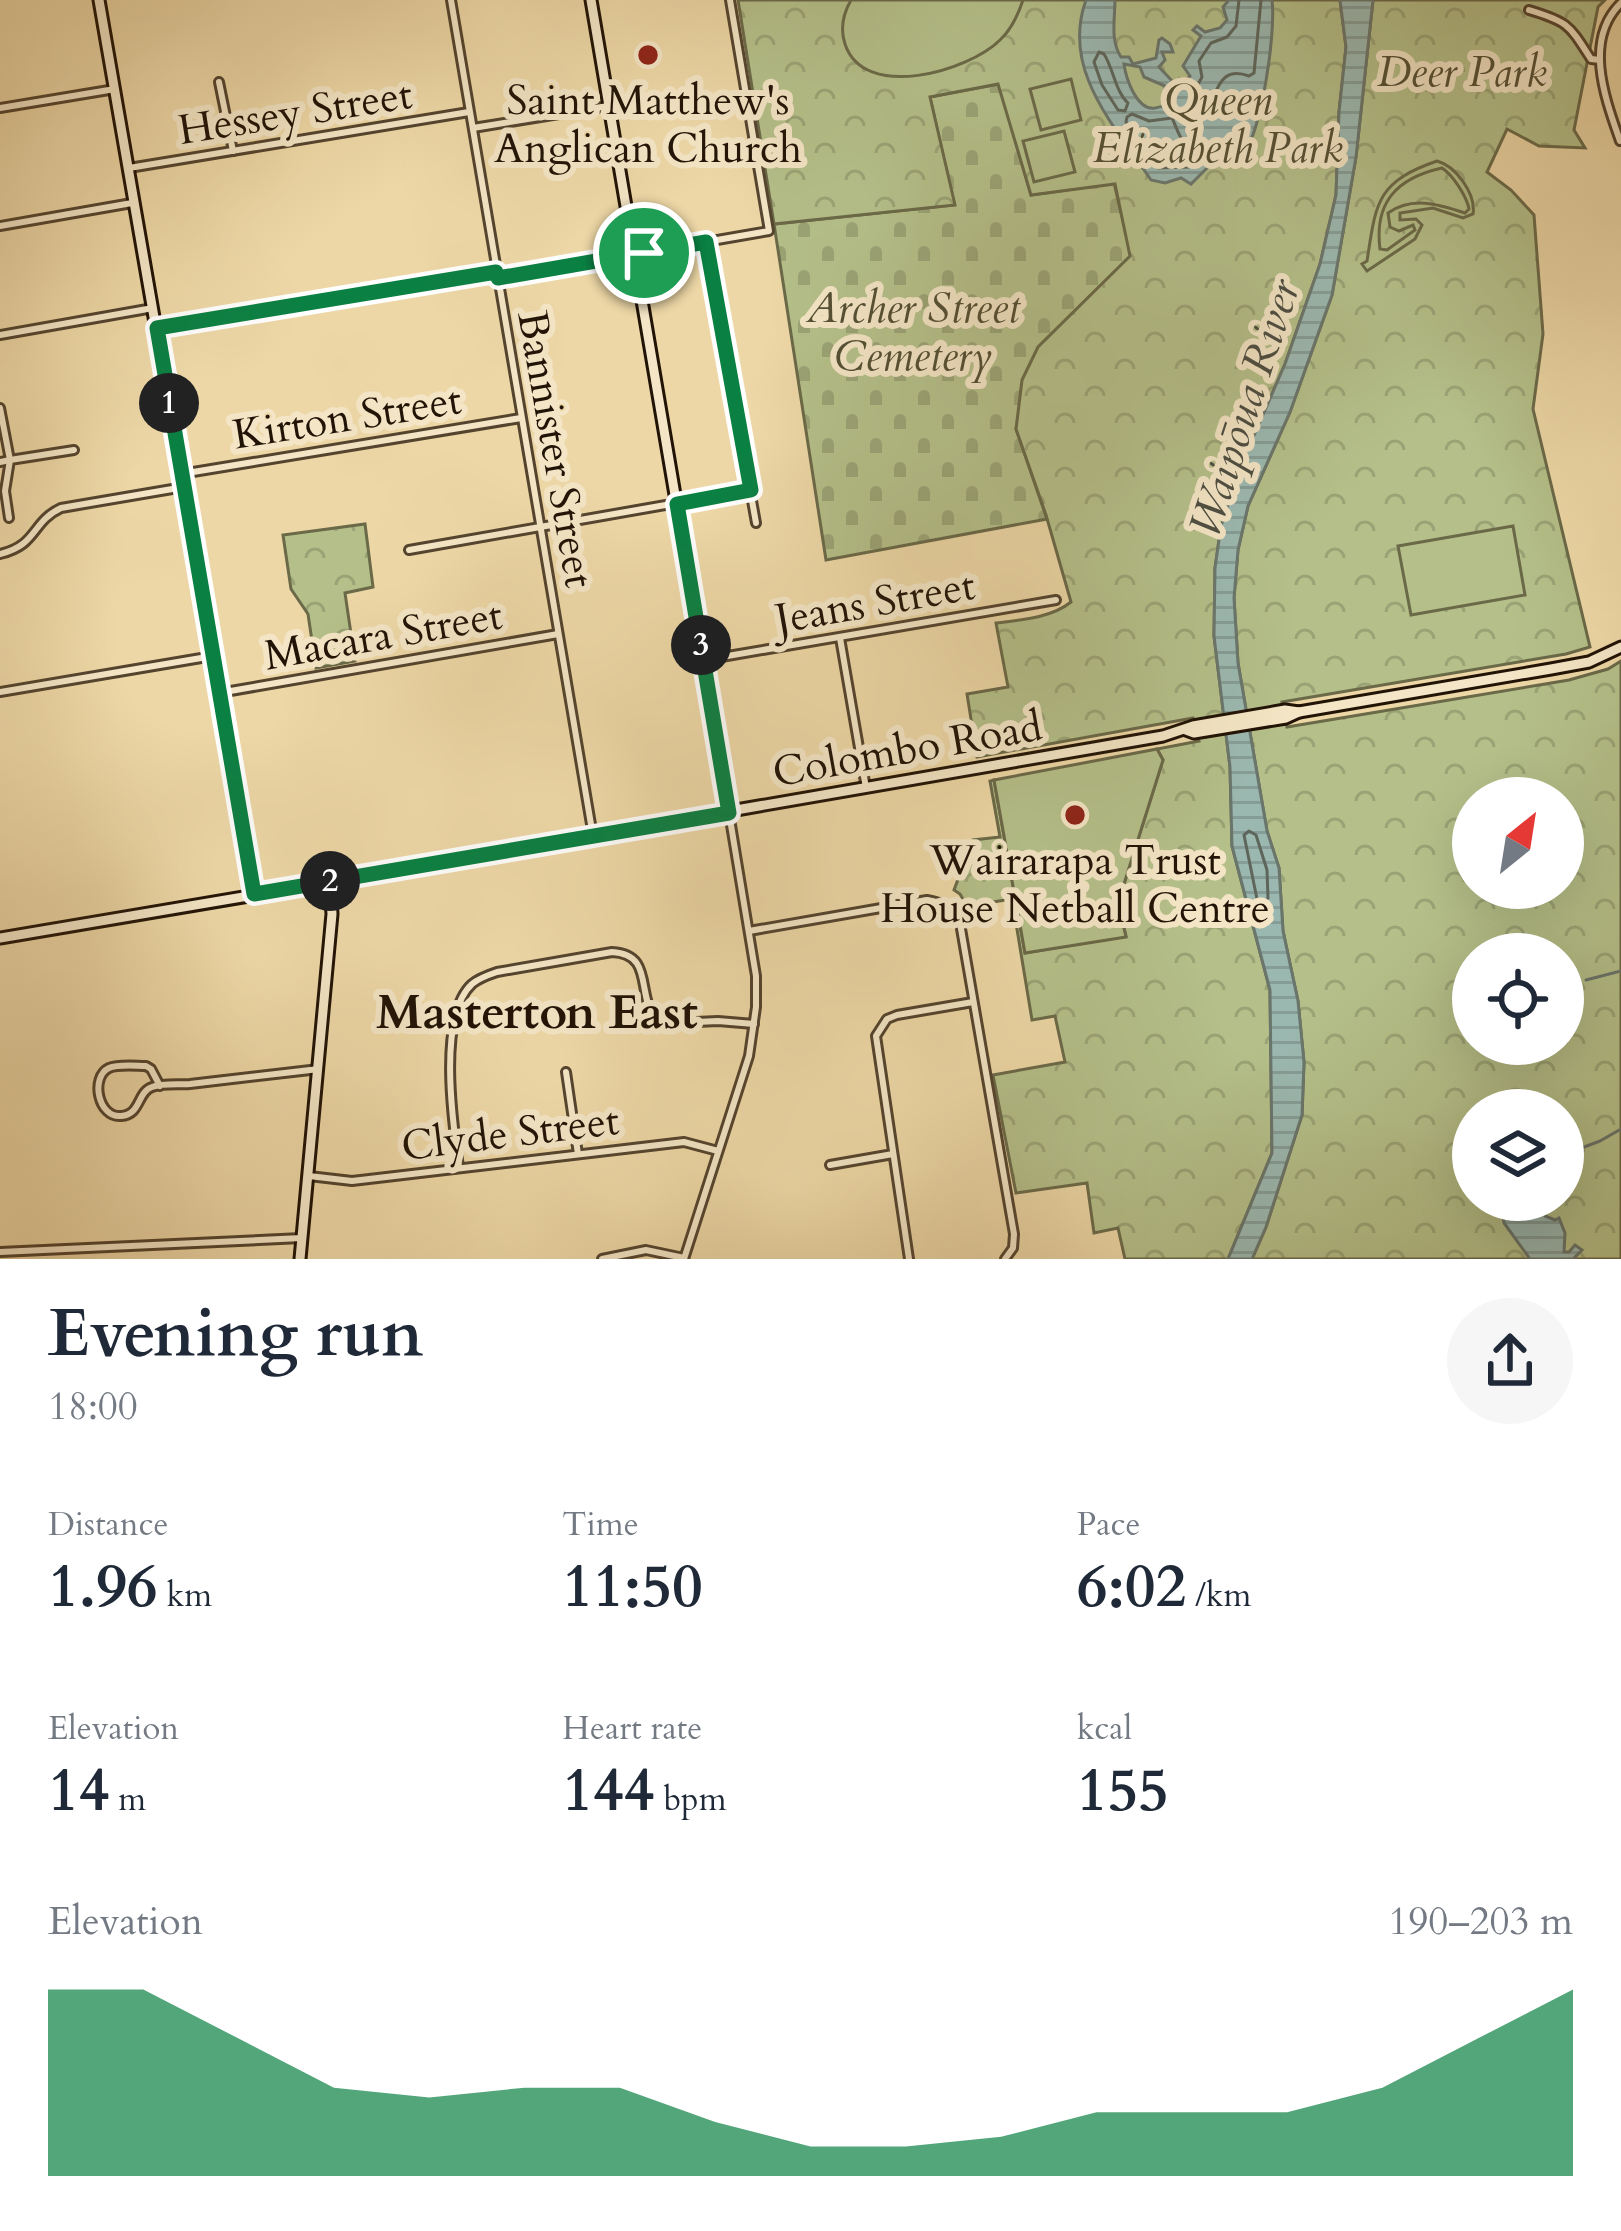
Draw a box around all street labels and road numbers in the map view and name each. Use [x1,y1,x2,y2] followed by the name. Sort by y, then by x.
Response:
[174,66,416,159] street label: Hessey Street
[503,306,608,592] street label: Bannister Street
[229,371,466,464] street label: Kirton Street
[765,557,980,649] street label: Jeans Street
[260,587,507,684] street label: Macara Street
[768,698,1046,801] street label: Colombo Road
[398,1092,622,1175] street label: Clyde Street

